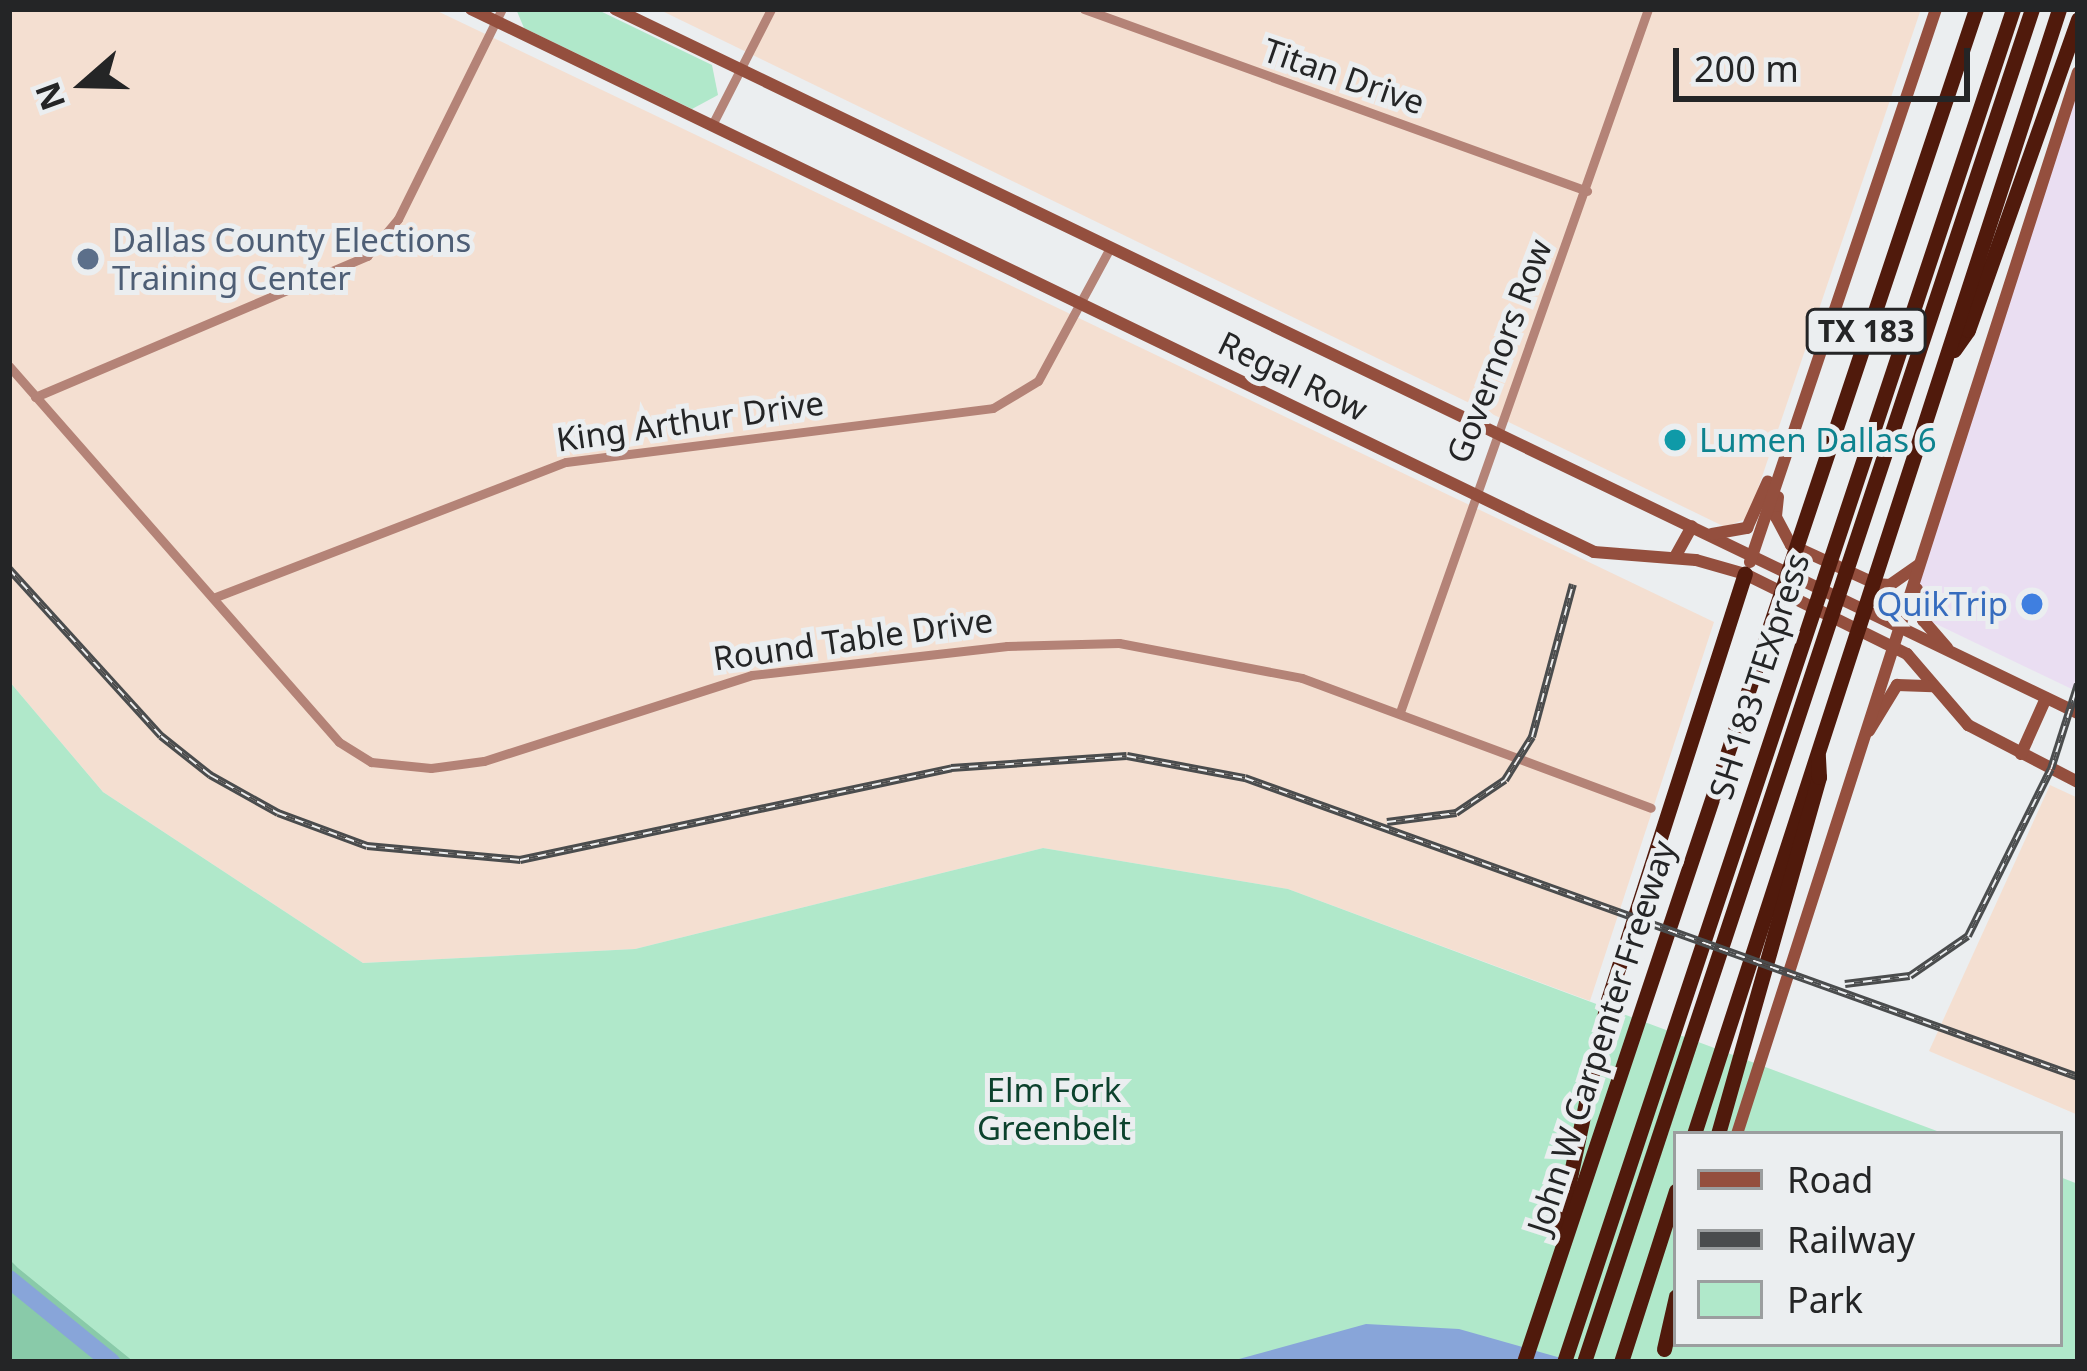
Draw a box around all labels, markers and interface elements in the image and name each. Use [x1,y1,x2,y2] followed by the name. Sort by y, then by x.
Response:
[24,24,144,144] north arrow
[1679,24,1976,98] scale bar
[1258,30,1430,122] street label: Titan Drive
[1694,44,1799,93] text: 200 m
[24,76,75,117] text: N
[112,220,471,298] place label: Dallas County Elections Training Center
[1438,234,1560,468] street label: Governors Row
[75,246,101,272] marker: Dallas County Elections Training Center
[1803,307,1929,355] road number: TX 183
[1212,323,1374,429] street label: Regal Row
[554,383,826,459] street label: King Arthur Drive
[1699,420,1937,460] place label: Lumen Dallas 6
[1662,427,1688,453] marker: Lumen Dallas 6
[1701,548,1817,804] street label: SH 183 TEXpress
[1877,584,2008,624] place label: QuikTrip
[2019,591,2045,617] marker: QuikTrip
[711,600,995,678] street label: Round Table Drive
[1519,836,1683,1238] street label: John W Carpenter Freeway
[977,1070,1131,1148] park label: Elm Fork Greenbelt
[1673,1131,2063,1347] legend
[1787,1155,1874,1204] text: Road
[1787,1215,1915,1264] text: Railway
[1787,1275,1863,1324] text: Park

